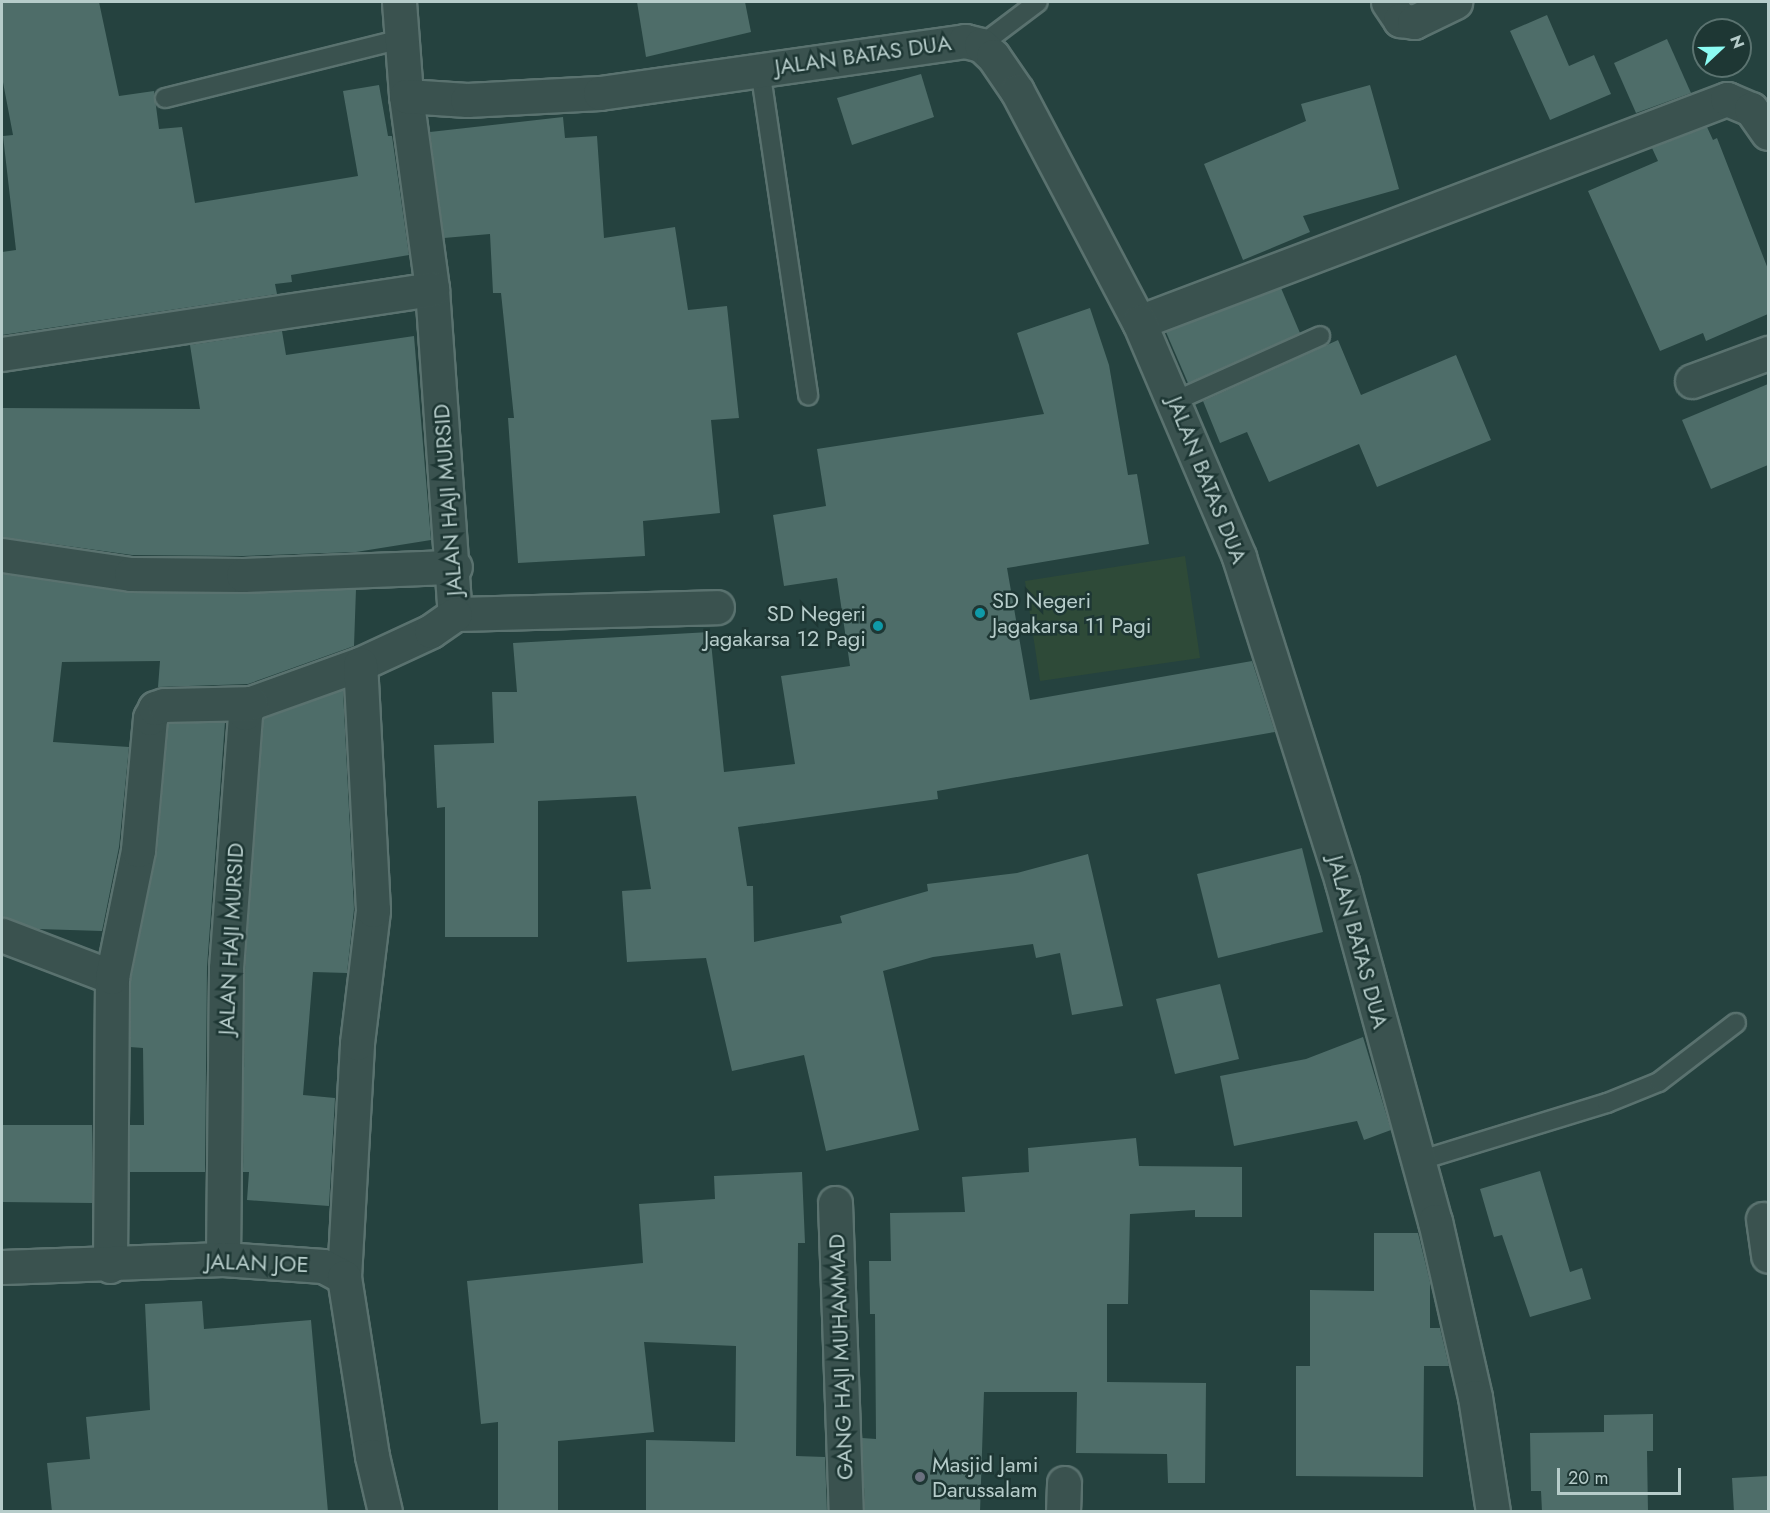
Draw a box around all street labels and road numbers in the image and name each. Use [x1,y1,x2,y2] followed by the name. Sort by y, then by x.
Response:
[773,30,953,80] street label: JALAN BATAS DUA
[1161,393,1253,567] street label: JALAN BATAS DUA
[428,403,468,597] street label: JALAN HAJI MURSID
[213,842,249,1036] street label: JALAN HAJI MURSID
[1322,853,1394,1031] street label: JALAN BATAS DUA
[824,1234,858,1480] street label: GANG HAJI MUHAMMAD
[205,1248,309,1278] street label: JALAN JOE

